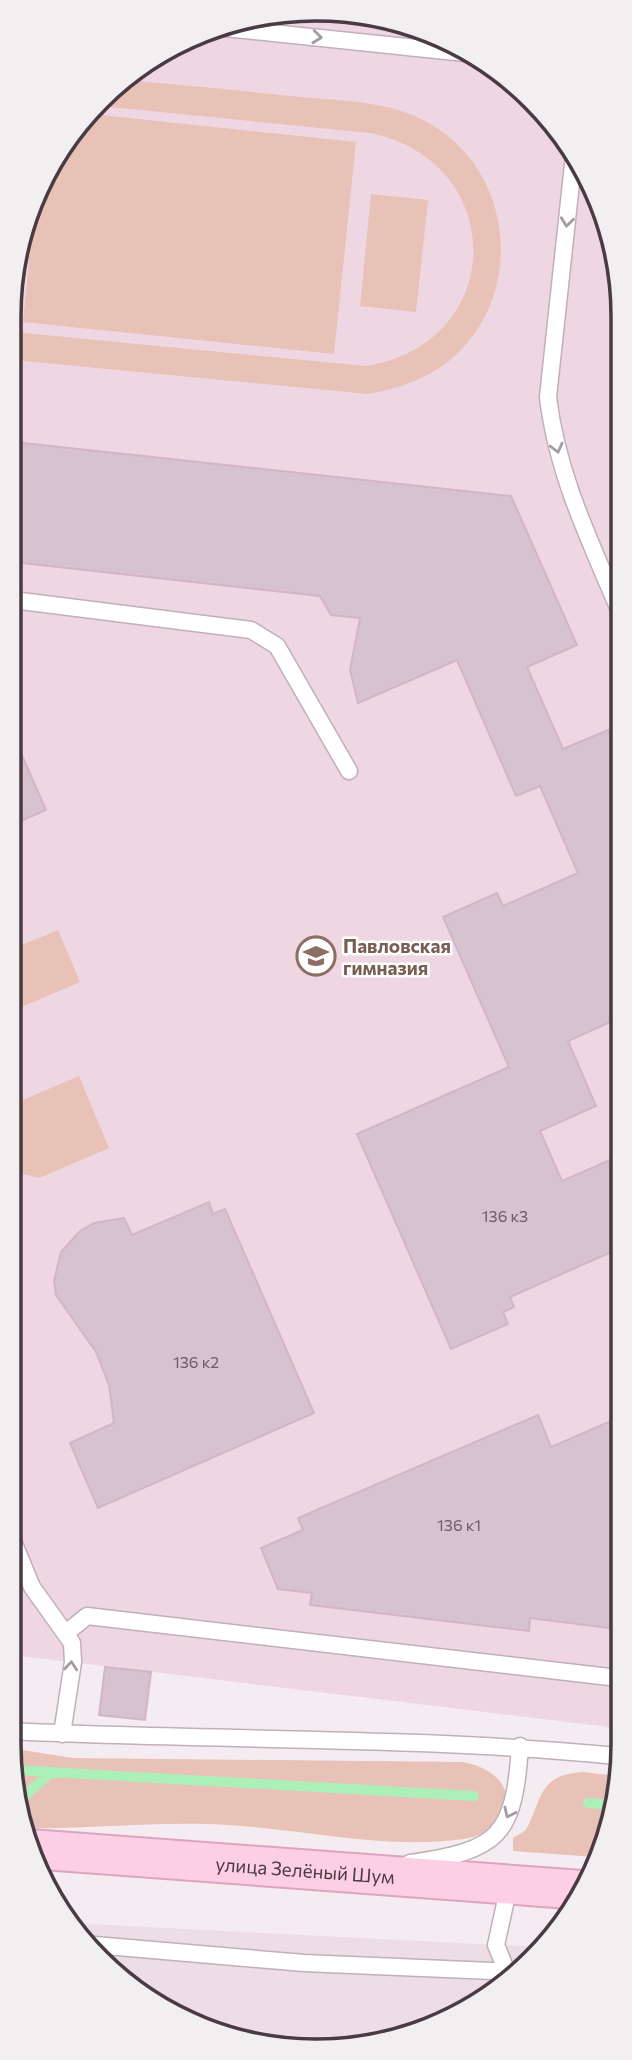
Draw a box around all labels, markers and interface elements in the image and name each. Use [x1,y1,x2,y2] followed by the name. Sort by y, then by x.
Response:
[311,30,323,45] one-way arrow
[559,217,574,228] one-way arrow
[549,442,563,454] one-way arrow
[343,934,451,979] place label: Павловская гимназия
[295,935,337,977] school or university icon: Павловская гимназия
[482,1206,528,1225] house number: 136 к3
[173,1352,219,1371] house number: 136 к2
[437,1515,481,1534] house number: 136 к1
[63,1660,78,1671] one-way arrow
[503,1806,517,1818] one-way arrow
[215,1851,396,1888] street label: улица Зелёный Шум

